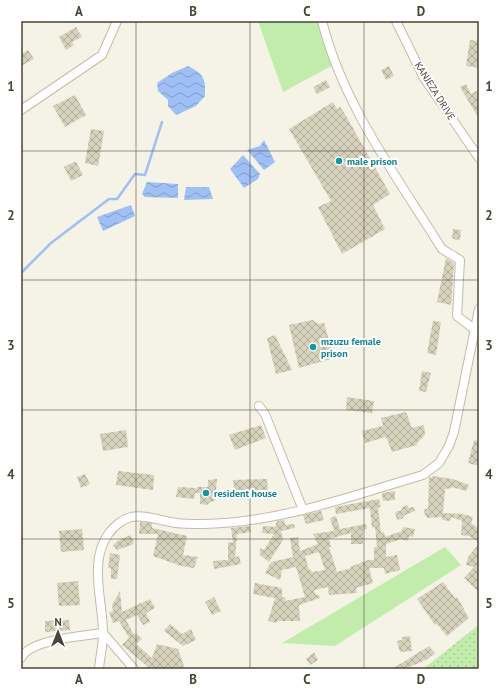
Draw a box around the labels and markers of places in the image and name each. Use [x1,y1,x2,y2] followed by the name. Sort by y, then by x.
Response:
[347,155,397,168] place label: male prison
[334,156,344,166] marker: male prison
[321,335,381,360] place label: mzuzu female prison
[308,342,318,352] marker: mzuzu female prison
[214,487,277,500] place label: resident house
[201,488,211,498] marker: resident house

